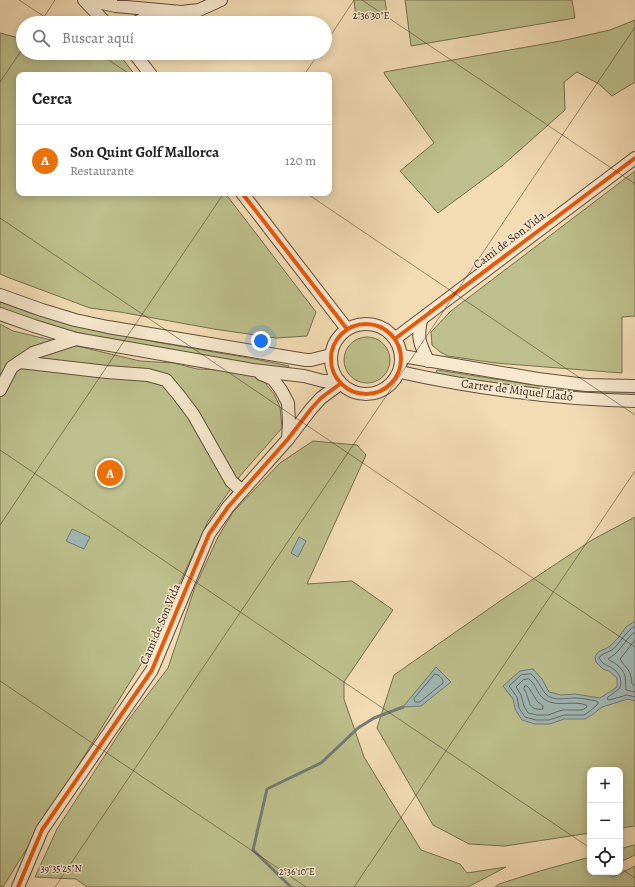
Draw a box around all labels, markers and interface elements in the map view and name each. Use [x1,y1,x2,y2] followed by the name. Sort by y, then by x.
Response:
[353,9,389,22] text: 2°36'30"E
[16,16,332,60] search box
[30,27,52,49] icon: search
[62,28,134,48] text: Buscar aquí
[32,87,72,110] text: Cerca
[70,142,219,162] text: Son Quint Golf Mallorca
[41,152,49,169] text: A
[285,152,316,169] text: 120 m
[70,162,134,179] text: Restaurante
[470,207,549,272] street label: Camí de Son Vida
[251,331,271,351] your location
[460,375,574,405] street label: Carrer de Miquel Lladó
[97,458,123,488] pin: A
[136,581,184,667] street label: Camí de Son Vida
[587,767,623,875] map controls
[587,767,623,803] button: +
[587,803,623,839] button: −
[587,839,623,875] button: locate
[40,862,82,875] text: 39°35'25"N
[279,865,315,878] text: 2°36'10"E

